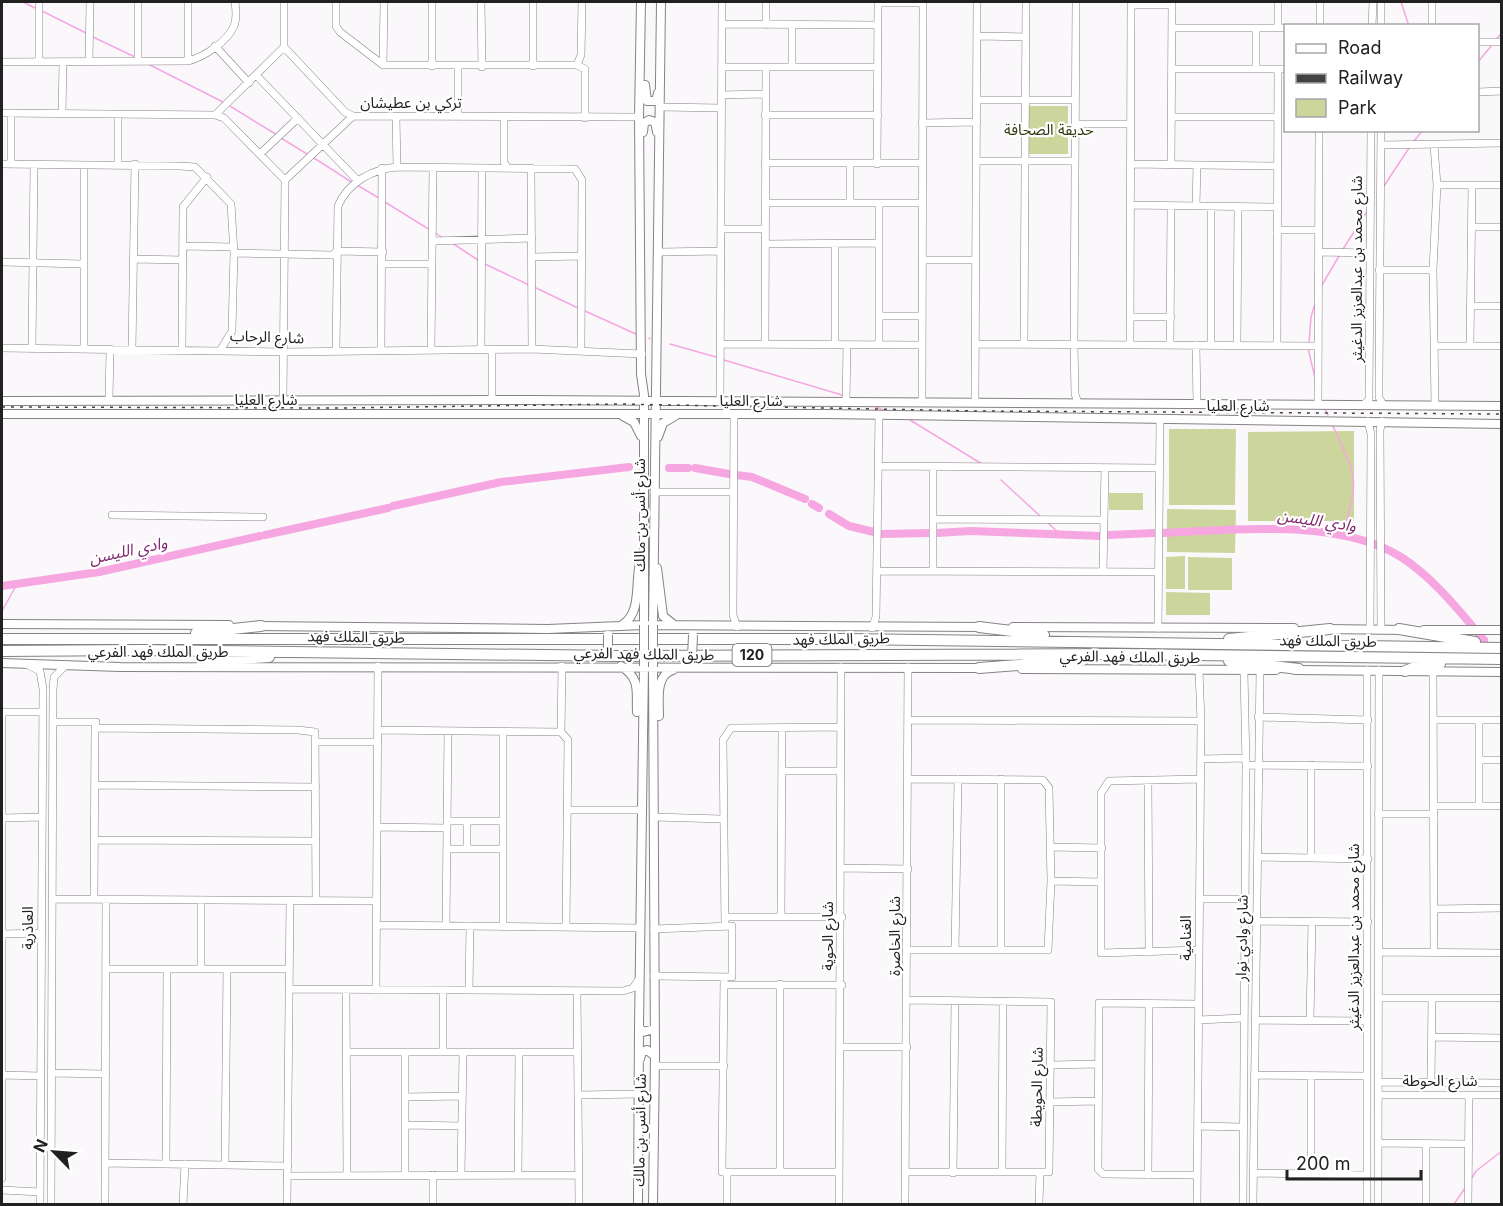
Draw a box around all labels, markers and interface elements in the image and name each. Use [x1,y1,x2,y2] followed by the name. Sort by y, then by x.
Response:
[1284,24,1479,132] legend
[1338,37,1381,58] text: Road
[1338,67,1403,88] text: Railway
[360,93,462,114] street label: تركي بن عطيشان
[1338,97,1377,118] text: Park
[1004,120,1094,139] park label: حديقة الصحافة
[1347,175,1369,364] street label: شارع محمد بن عبدالعزيز الدغيثر
[229,326,305,350] street label: شارع الرحاب
[234,390,298,412] street label: شارع العليا
[719,391,783,413] street label: شارع العليا
[1206,396,1270,418] street label: شارع العليا
[630,458,652,572] street label: شارع أنس بن مالك
[1276,505,1358,539] water label: وادي الليسن
[87,532,170,572] water label: وادي الليسن
[307,626,405,648] street label: طريق الملك فهد
[792,628,890,650] street label: طريق الملك فهد
[1279,630,1377,652] street label: طريق الملك فهد
[88,642,228,663] street label: طريق الملك فهد الفرعي
[573,643,715,667] street label: طريق الملك فهد الفرعي
[732,644,771,666] road number: 120
[1059,646,1201,670] street label: طريق الملك فهد الفرعي
[1344,843,1366,1032] street label: شارع محمد بن عبدالعزيز الدغيثر
[1231,894,1255,983] street label: شارع وادي نوار
[885,896,907,976] street label: شارع الخاصرة
[818,901,840,971] street label: شارع الحوية
[18,906,37,950] street label: العاذرية
[1176,915,1195,961] street label: الغنامية
[1026,1047,1050,1127] street label: شارع الحويطة
[1402,1071,1478,1093] street label: شارع الحوطة
[629,1073,653,1187] street label: شارع أنس بن مالك
[24,1122,84,1182] north arrow
[29,1136,52,1155] text: N
[1287,1143,1420,1181] scale bar
[1296,1153,1351,1174] text: 200 m

